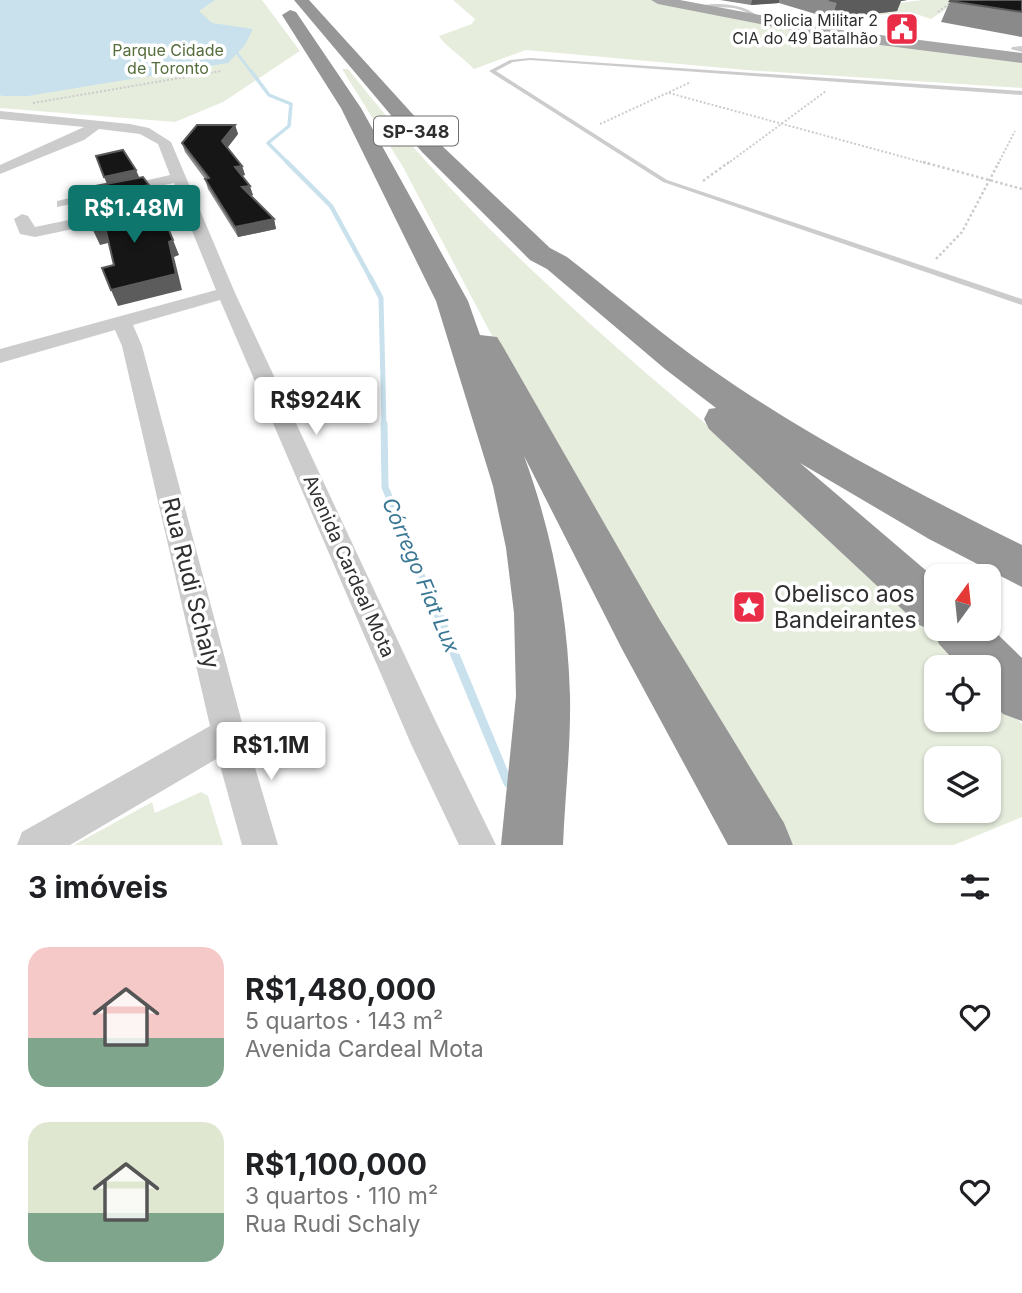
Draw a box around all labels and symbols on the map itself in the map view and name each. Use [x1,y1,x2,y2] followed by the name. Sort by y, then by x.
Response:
[732,10,878,48] place label: Policia Militar 2 CIA do 49 Batalhão
[883,10,921,48] public building icon: Policia Militar 2 CIA do 49 Batalhão
[112,40,224,78] park label: Parque Cidade de Toronto
[374,116,458,146] road number: SP-348
[69,186,199,245] pin: R$1.48M
[259,378,373,437] pin: R$924K
[298,471,400,661] street label: Avenida Cardeal Mota
[377,494,465,657] water label: Córrego Fiat Lux
[156,495,226,672] street label: Rua Rudi Schaly
[924,564,1001,640] north arrow
[774,580,917,634] place label: Obelisco aos Bandeirantes
[730,588,768,626] place icon: Obelisco aos Bandeirantes
[214,722,328,782] pin: R$1.1M

